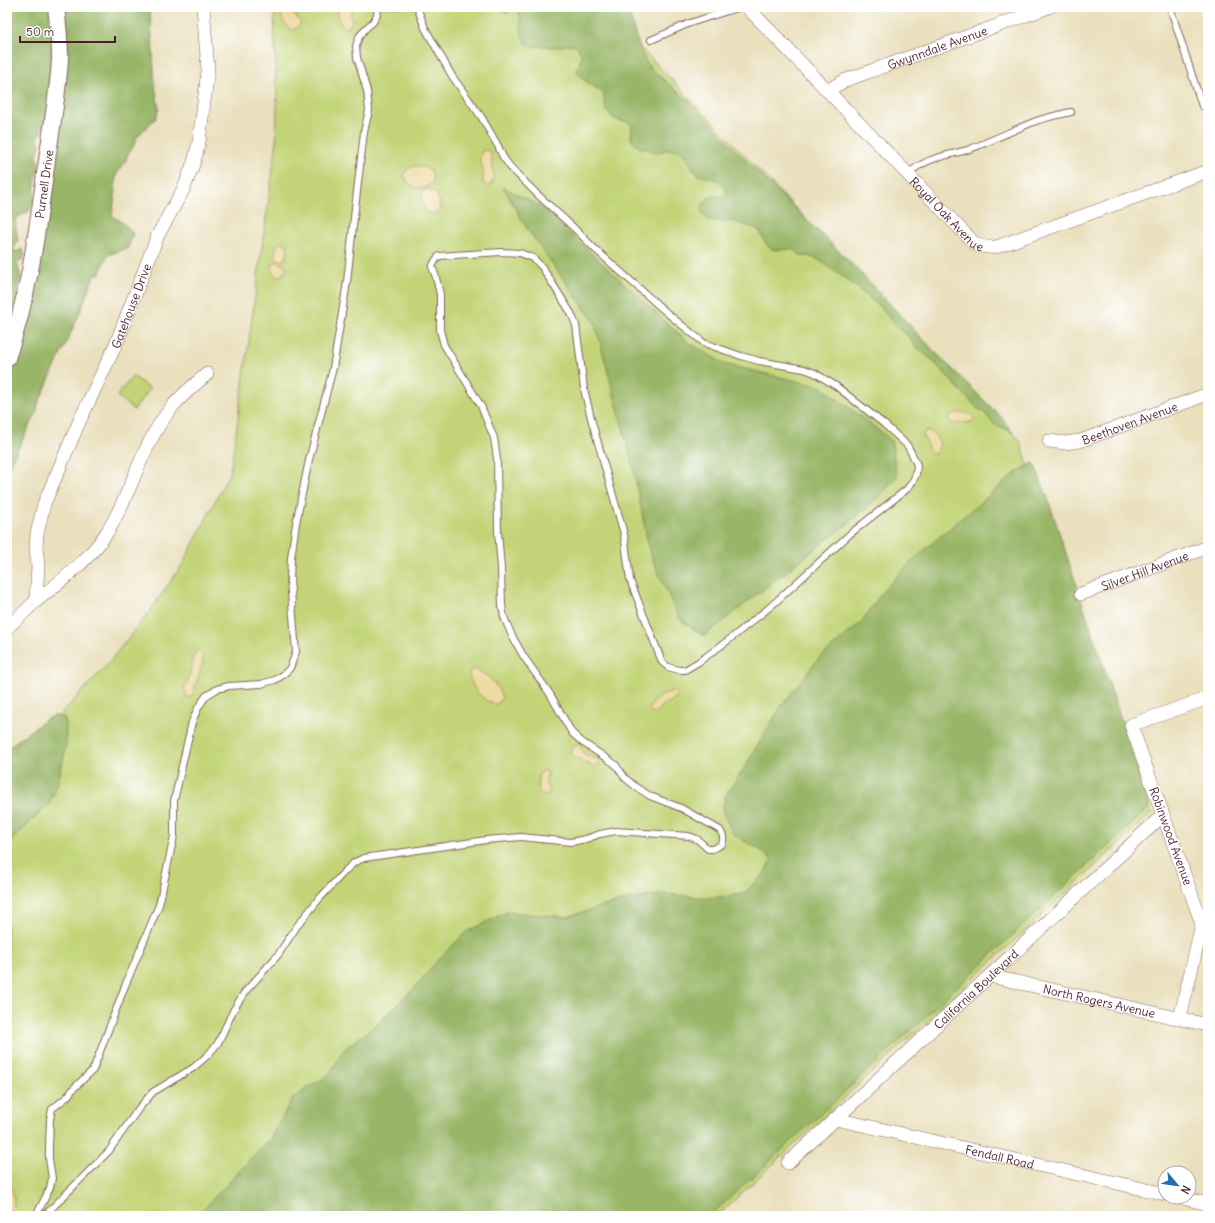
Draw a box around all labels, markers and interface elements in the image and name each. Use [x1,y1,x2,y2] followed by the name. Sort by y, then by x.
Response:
[20,18,115,44] scale bar
[885,22,989,72] street label: Gwynndale Avenue
[26,24,55,39] text: 50 m
[31,149,56,220] street label: Purnell Drive
[907,174,986,254] street label: Royal Oak Avenue
[108,261,154,350] street label: Gatehouse Drive
[1080,398,1179,447] street label: Beethoven Avenue
[1099,547,1191,593] street label: Silver Hill Avenue
[1146,785,1196,887] street label: Robinwood Avenue
[930,946,1021,1032] street label: California Boulevard
[1042,981,1157,1020] street label: North Rogers Avenue
[964,1141,1036,1171] street label: Fendall Road
[1157,1165,1197,1205] north arrow
[1178,1183,1194,1197] text: N

